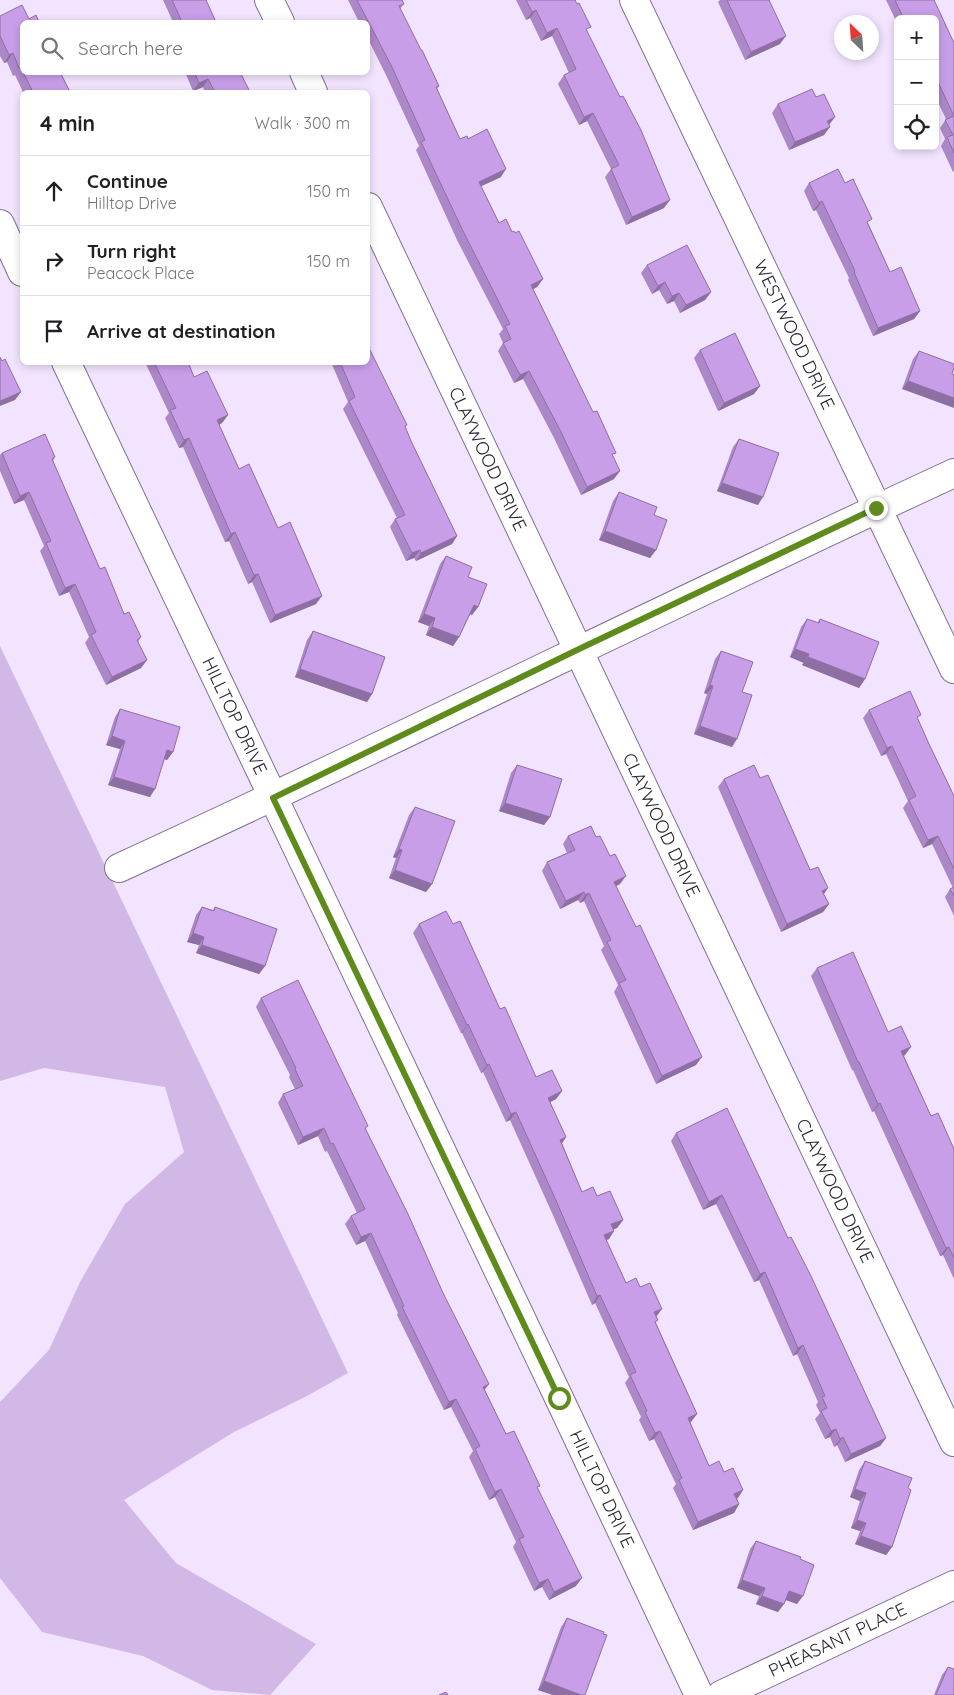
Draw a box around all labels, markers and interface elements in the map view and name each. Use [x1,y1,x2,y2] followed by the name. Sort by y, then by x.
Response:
[834,15,879,60] north arrow
[894,15,939,150] map controls
[894,15,939,60] button: +
[20,20,370,75] search box
[38,34,66,62] icon: search
[78,36,183,60] text: Search here
[894,60,939,105] button: −
[894,105,939,150] button: locate
[40,110,95,136] text: 4 min
[255,113,350,133] text: Walk · 300 m
[87,169,168,193] text: Continue
[40,177,68,205] icon: ahead
[307,181,350,201] text: 150 m
[87,193,177,213] text: Hilltop Drive
[87,239,176,263] text: Turn right
[40,247,68,275] icon: right
[307,251,350,271] text: 150 m
[749,256,840,413] street label: WESTWOOD DRIVE
[87,263,195,283] text: Peacock Place
[40,317,68,345] icon: arrive
[87,319,276,343] text: Arrive at destination
[444,383,532,535] street label: CLAYWOOD DRIVE
[865,497,888,520] route end
[197,653,273,778] street label: HILLTOP DRIVE
[618,749,706,901] street label: CLAYWOOD DRIVE
[791,1115,879,1266] street label: CLAYWOOD DRIVE
[548,1387,571,1410] route start
[565,1426,640,1551] street label: HILLTOP DRIVE
[765,1597,910,1682] street label: PHEASANT PLACE

